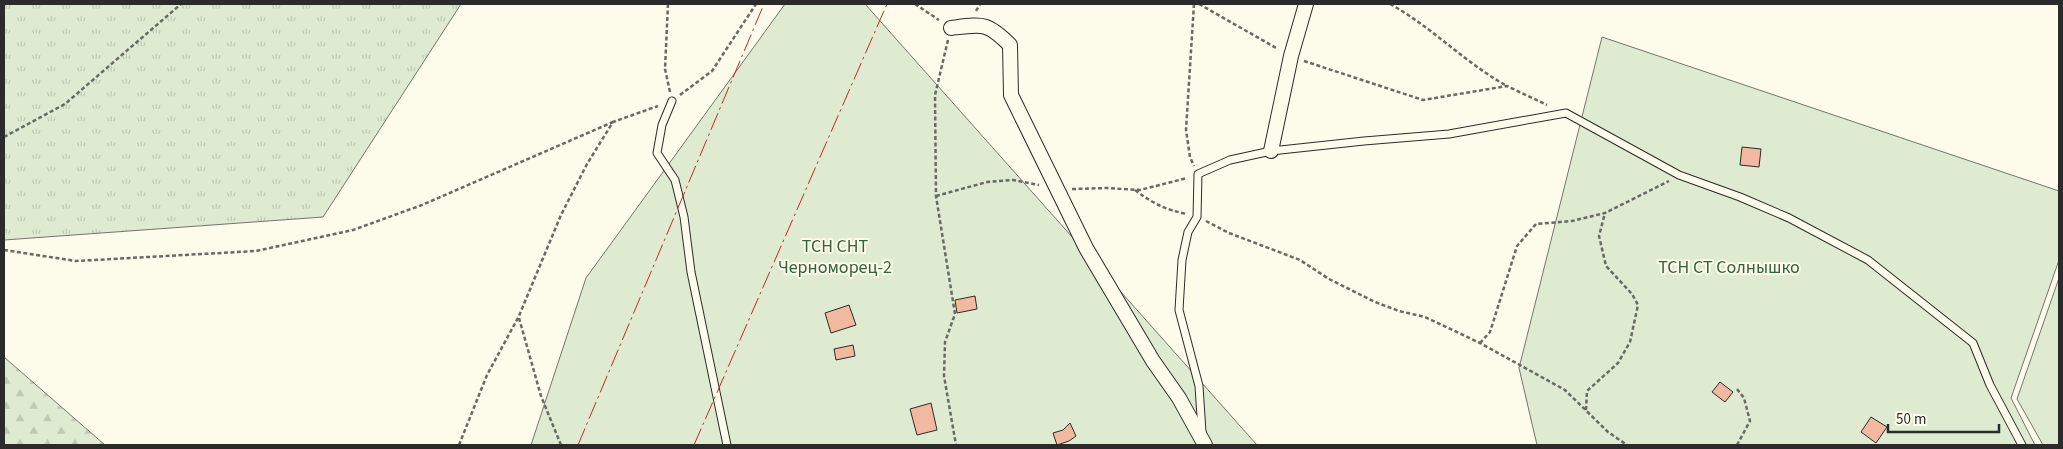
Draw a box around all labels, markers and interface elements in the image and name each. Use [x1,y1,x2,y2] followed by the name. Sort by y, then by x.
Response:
[778,234,892,280] park label: ТСН СНТ Черноморец-2
[1658,255,1800,280] park label: ТСН СТ Солнышко
[1888,402,1999,434] scale bar
[1896,409,1926,430] text: 50 m

